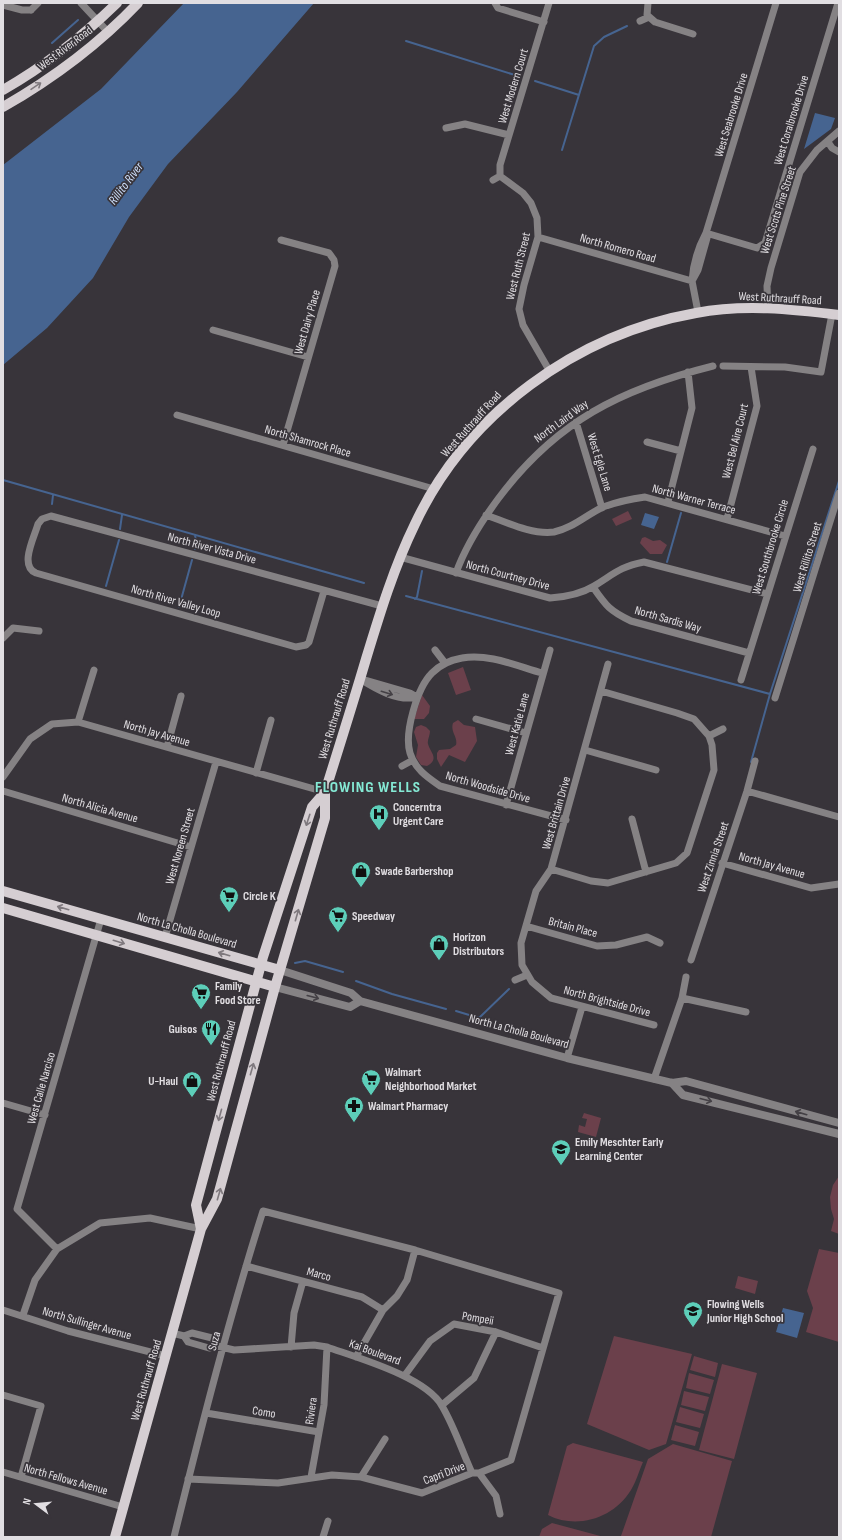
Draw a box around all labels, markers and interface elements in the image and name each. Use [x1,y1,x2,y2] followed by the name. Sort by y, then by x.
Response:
[35,23,96,74] street label: West River Road
[495,46,532,125] street label: West Modern Court
[712,71,751,159] street label: West Seabrooke Drive
[771,73,812,167] street label: West Coralbrooke Drive
[30,82,42,90] one-way arrow
[105,158,148,208] water label: Rillito River
[757,164,800,256] street label: West Scots Pine Street
[578,230,658,267] street label: North Romero Road
[503,231,534,301] street label: West Ruth Street
[291,288,324,356] street label: West Dairy Place
[738,289,822,308] street label: West Ruthrauff Road
[438,388,505,460] street label: West Ruthrauff Road
[531,396,592,446] street label: North Laird Way
[719,402,752,480] street label: West Bel Aire Court
[263,422,353,461] street label: North Shamrock Place
[584,431,616,493] street label: West Egle Lane
[650,481,738,518] street label: North Warner Terrace
[749,498,792,597] street label: West Southbrooke Circle
[790,520,825,594] street label: West Rillito Street
[166,529,258,568] street label: North River Vista Drive
[465,557,551,594] street label: North Courtney Drive
[129,582,222,621] street label: North River Valley Loop
[633,603,703,636] street label: North Sardis Way
[315,677,354,761] street label: West Ruthrauff Road
[381,690,394,697] one-way arrow
[502,691,533,757] street label: West Katie Lane
[122,717,192,750] street label: North Jay Avenue
[444,768,532,807] street label: North Woodside Drive
[539,775,574,851] street label: West Brittain Drive
[315,778,421,797] district label: FLOWING WELLS
[60,790,140,827] street label: North Alicia Avenue
[393,800,444,829] place label: Concerntra Urgent Care
[368,803,390,831] hospital icon: Concerntra Urgent Care
[162,806,199,886] street label: West Noreen Street
[304,813,311,826] one-way arrow
[694,819,733,895] street label: West Zinnia Street
[737,849,807,882] street label: North Jay Avenue
[350,860,372,888] shop icon: Swade Barbershop
[375,864,453,879] place label: Swade Barbershop
[218,885,240,913] supermarket icon: Circle K
[243,889,276,904] place label: Circle K
[57,904,70,911] one-way arrow
[327,905,349,933] supermarket icon: Speedway
[294,908,301,921] one-way arrow
[135,909,238,952] street label: North La Cholla Boulevard
[352,909,395,924] place label: Speedway
[547,914,599,941] street label: Britain Place
[453,930,505,959] place label: Horizon Distributors
[428,933,450,961] shop icon: Horizon Distributors
[113,939,126,946] one-way arrow
[218,950,231,957] one-way arrow
[215,979,261,1008] place label: Family Food Store
[190,982,212,1010] supermarket icon: Family Food Store
[562,983,652,1020] street label: North Brightside Drive
[306,994,319,1001] one-way arrow
[467,1011,571,1052] street label: North La Cholla Boulevard
[200,1018,222,1046] restaurant icon: Guisos
[203,1019,240,1103] street label: West Ruthrauff Road
[169,1022,197,1037] place label: Guisos
[24,1050,59,1126] street label: West Calle Narciso
[249,1062,256,1075] one-way arrow
[385,1065,477,1094] place label: Walmart Neighborhood Market
[360,1068,382,1096] supermarket icon: Walmart Neighborhood Market
[181,1070,203,1098] shop icon: U-Haul
[148,1074,178,1089] place label: U-Haul
[343,1095,365,1123] pharmacy icon: Walmart Pharmacy
[699,1097,712,1104] one-way arrow
[368,1099,448,1114] place label: Walmart Pharmacy
[216,1108,223,1121] one-way arrow
[795,1109,808,1117] one-way arrow
[575,1135,663,1164] place label: Emily Meschter Early Learning Center
[550,1138,572,1166] school or university icon: Emily Meschter Early Learning Center
[216,1188,223,1201] one-way arrow
[305,1264,333,1285] street label: Marco
[706,1297,783,1326] place label: Flowing Wells Junior High School
[682,1300,704,1328] school or university icon: Flowing Wells Junior High School
[41,1304,133,1343] street label: North Sullinger Avenue
[461,1308,495,1329] street label: Pompeii
[205,1330,224,1352] street label: Suza
[347,1336,403,1369] street label: Kai Boulevard
[128,1338,165,1422] street label: West Ruthrauff Road
[302,1396,321,1426] street label: Riviera
[251,1403,277,1422] street label: Como
[421,1459,467,1488] street label: Capri Drive
[22,1460,110,1499] street label: North Fellows Avenue
[16,1484,56,1524] north arrow
[20,1497,34,1506] text: N

